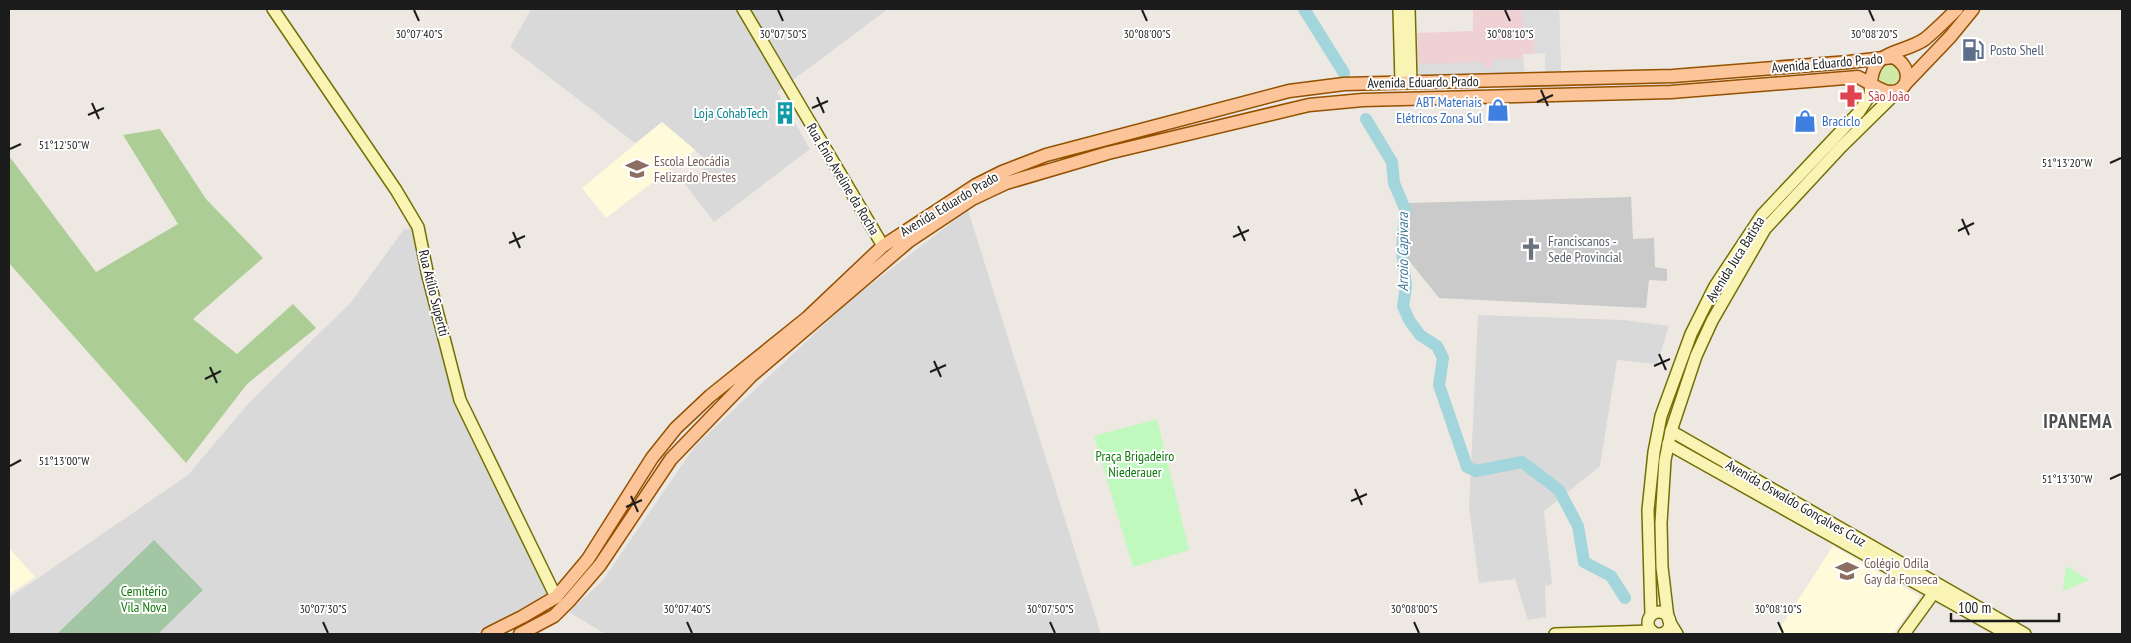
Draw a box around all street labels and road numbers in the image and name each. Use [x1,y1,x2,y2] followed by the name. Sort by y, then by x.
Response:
[1771,49,1883,77] street label: Avenida Eduardo Prado
[1367,72,1479,92] street label: Avenida Eduardo Prado
[802,120,884,238] street label: Rua Ênio Aveline da Rocha
[897,168,1001,240] street label: Avenida Eduardo Prado
[1702,213,1768,305] street label: Avenida Juca Batista
[415,248,453,338] street label: Rua Atílio Supertti
[1723,455,1869,551] street label: Avenida Oswaldo Gonçalves Cruz

